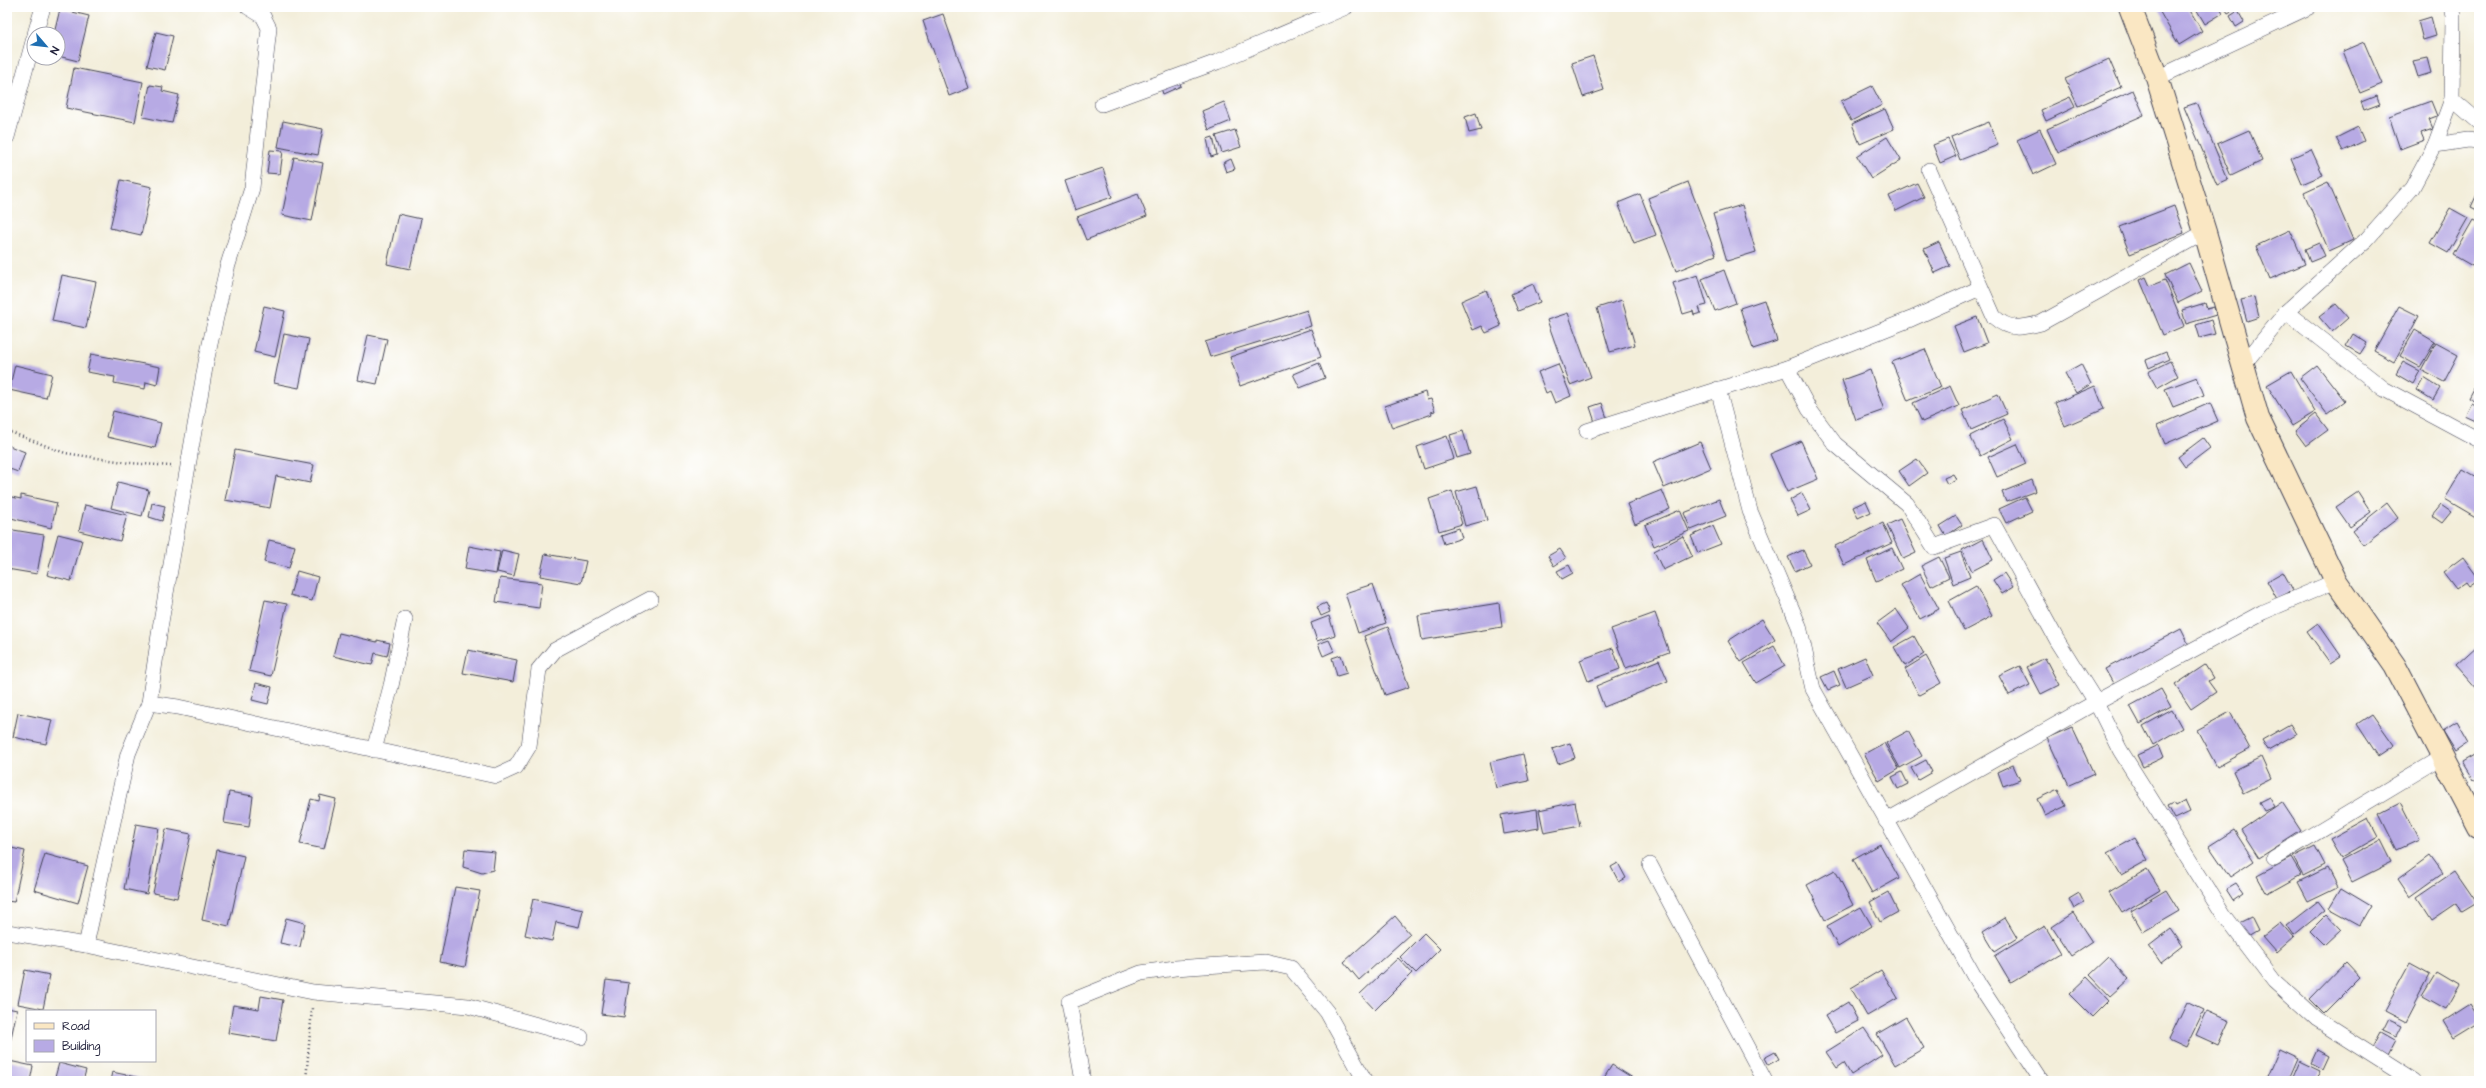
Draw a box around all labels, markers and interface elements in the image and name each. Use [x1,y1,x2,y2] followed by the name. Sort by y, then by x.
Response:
[26,26,66,66] north arrow
[46,44,63,57] text: N
[26,1010,156,1062] legend
[62,1018,90,1035] text: Road
[62,1038,100,1056] text: Building

